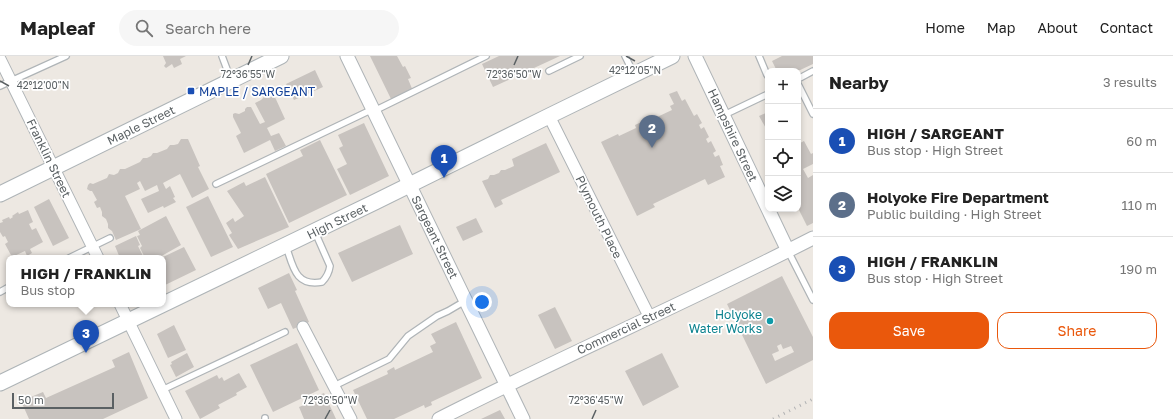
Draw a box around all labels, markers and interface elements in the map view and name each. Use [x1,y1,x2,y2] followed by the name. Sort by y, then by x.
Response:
[119,10,399,46] search box
[20,16,95,39] text: Mapleaf
[133,17,155,39] icon: search
[165,19,251,37] text: Search here
[925,19,965,36] text: Home
[987,19,1015,36] text: Map
[1037,19,1078,36] text: About
[1100,19,1153,36] text: Contact
[609,64,661,76] text: 42°12'05"N
[221,68,276,80] text: 72°36'55"W
[487,68,542,80] text: 72°36'50"W
[765,68,801,212] map controls
[765,68,801,104] button: +
[829,72,889,93] text: Nearby
[1103,74,1157,90] text: 3 results
[17,79,69,91] text: 42°12'00"N
[199,84,316,99] place label: MAPLE / SARGEANT
[186,86,196,96] marker: MAPLE / SARGEANT
[705,86,761,184] street label: Hampshire Street
[105,102,178,148] street label: Maple Street
[765,104,801,140] button: −
[639,115,665,148] pin: 2
[23,116,75,200] street label: Franklin Street
[867,124,1004,142] text: HIGH / SARGEANT
[839,133,845,149] text: 1
[1126,133,1157,149] text: 60 m
[765,140,801,176] button: locate
[867,142,1003,158] text: Bus stop · High Street
[431,145,457,178] pin: 1
[572,173,626,261] street label: Plymouth Place
[765,176,801,212] button: layers
[867,188,1049,206] text: Holyoke Fire Department
[408,193,462,281] street label: Sargeant Street
[838,197,846,213] text: 2
[1122,197,1157,213] text: 110 m
[304,200,370,242] street label: High Street
[867,206,1042,222] text: Public building · High Street
[867,252,998,270] text: HIGH / FRANKLIN
[6,255,166,307] popup
[838,261,846,277] text: 3
[1120,261,1157,277] text: 190 m
[20,264,152,282] text: HIGH / FRANKLIN
[867,270,1003,286] text: Bus stop · High Street
[20,282,75,298] text: Bus stop
[472,292,492,312] your location
[574,299,678,357] street label: Commercial Street
[689,307,762,336] place label: Holyoke Water Works
[829,312,989,349] button: Save
[997,312,1157,349] button: Share
[765,316,775,326] marker: Holyoke Water Works
[73,320,99,353] pin: 3
[12,391,114,410] scale bar
[18,393,44,406] text: 50 m
[303,394,358,406] text: 72°36'50"W
[569,394,624,406] text: 72°36'45"W

